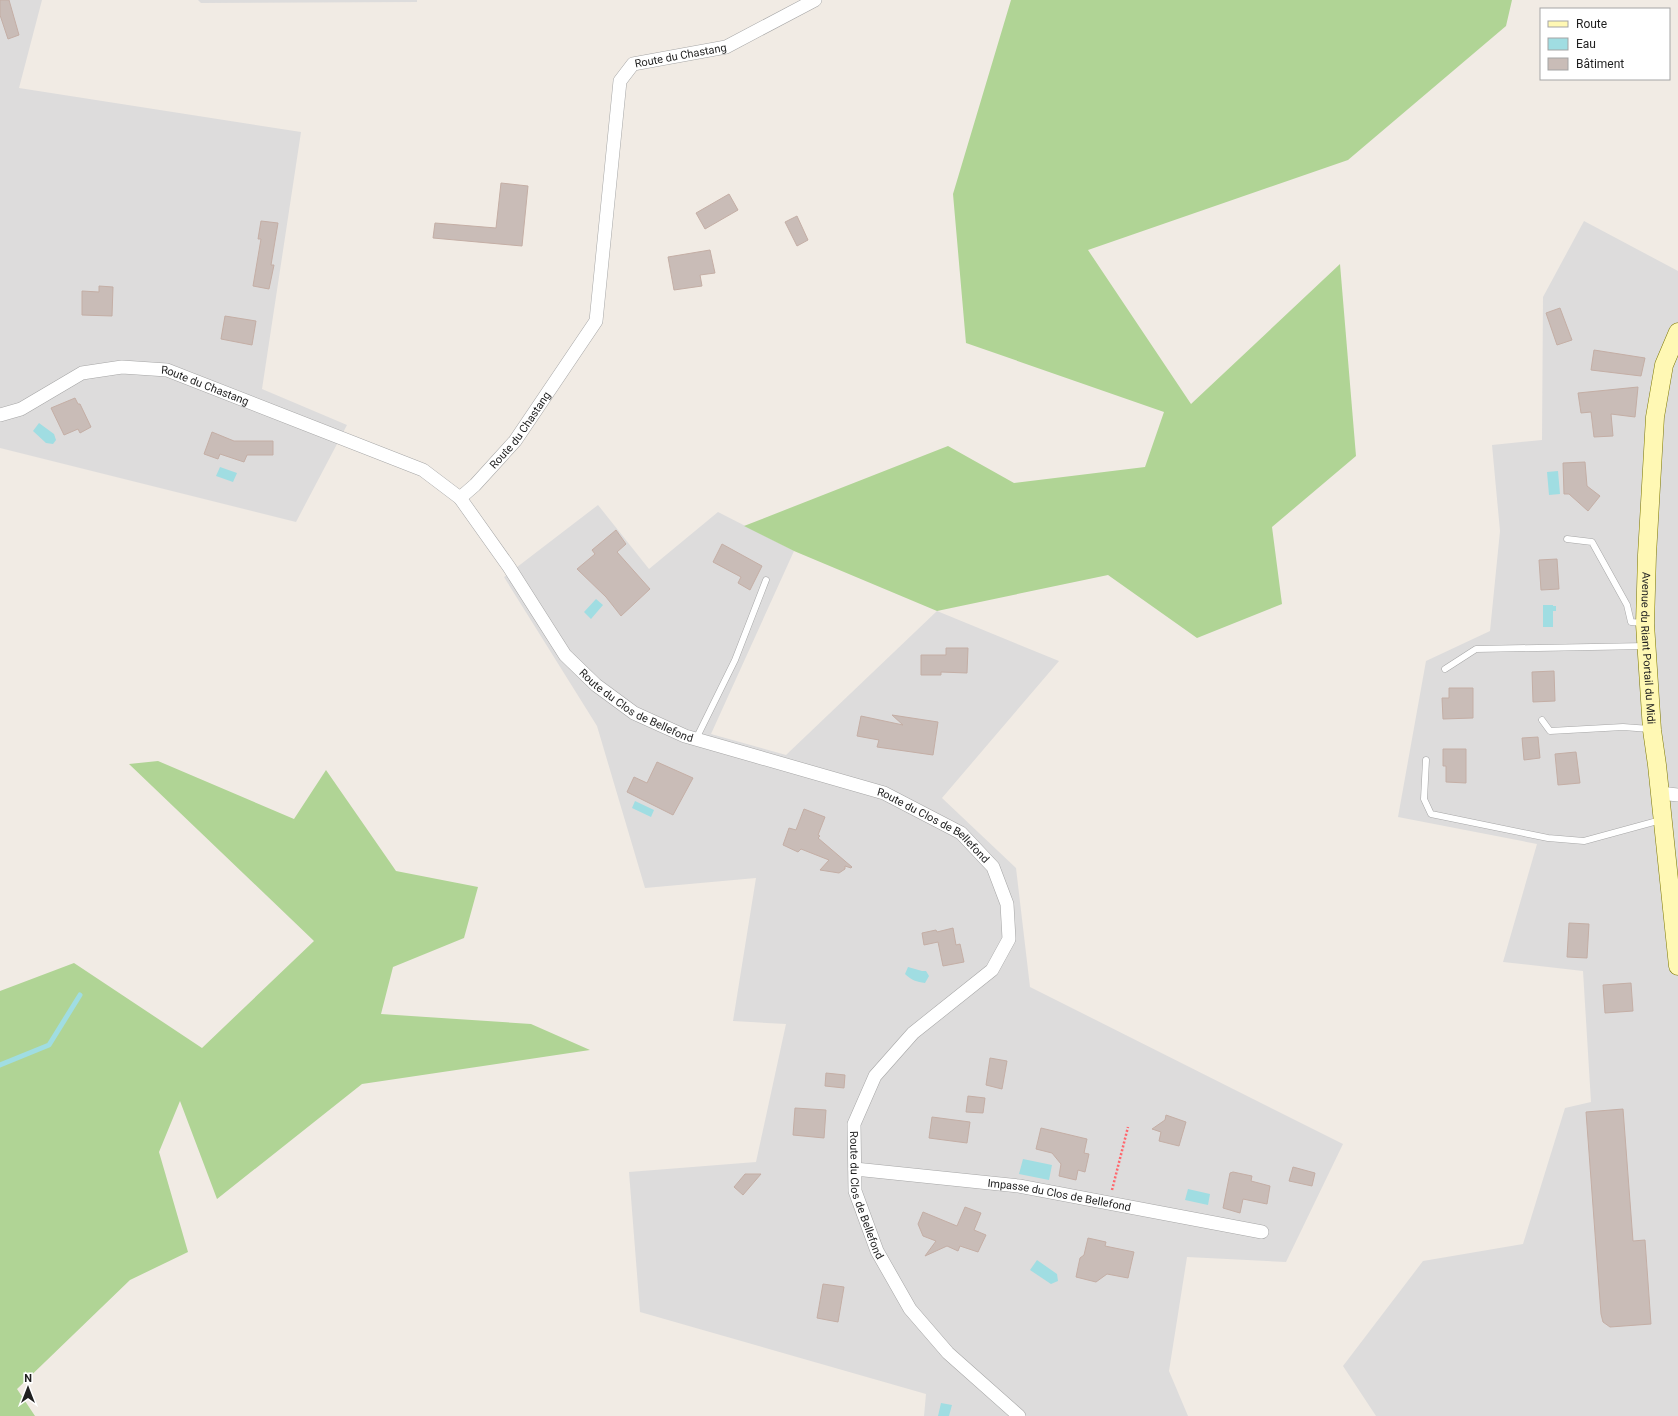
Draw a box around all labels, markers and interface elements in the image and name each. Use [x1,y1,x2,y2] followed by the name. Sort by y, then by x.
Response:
[1540,8,1670,80] legend
[1576,17,1607,31] text: Route
[1576,37,1596,51] text: Eau
[634,41,727,70] street label: Route du Chastang
[1576,57,1624,71] text: Bâtiment
[161,363,251,408] street label: Route du Chastang
[487,389,553,471] street label: Route du Chastang
[1638,572,1658,725] street label: Avenue du Riant Portail du Midi
[577,666,695,745] street label: Route du Clos de Bellefond
[876,785,992,866] street label: Route du Clos de Bellefond
[848,1131,887,1261] street label: Route du Clos de Bellefond
[987,1176,1132,1214] street label: Impasse du Clos de Bellefond
[8,1368,48,1408] north arrow
[24,1372,32,1385] text: N

